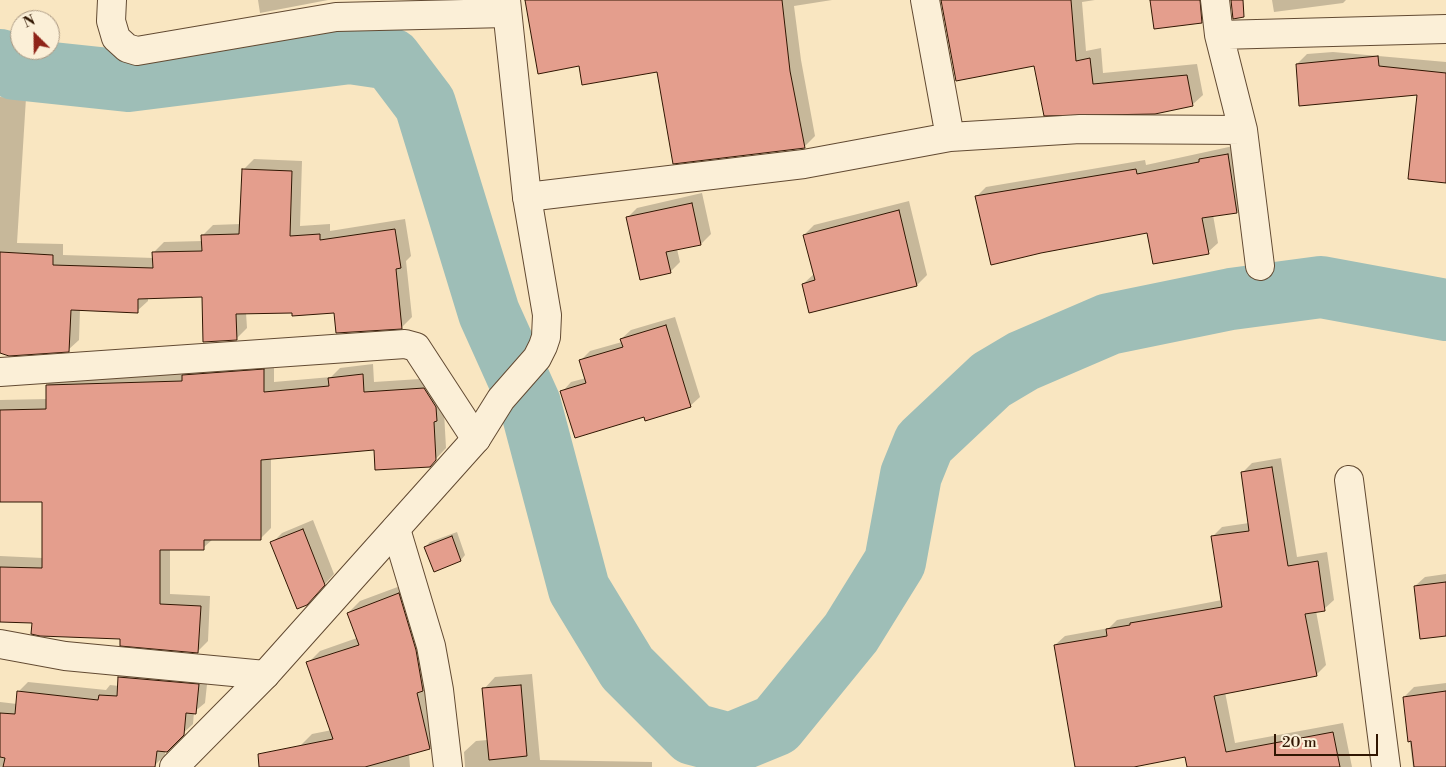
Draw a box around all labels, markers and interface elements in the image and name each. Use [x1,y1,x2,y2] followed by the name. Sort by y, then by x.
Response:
[10,10,60,60] north arrow
[21,12,38,33] text: N
[1276,724,1380,756] scale bar
[1282,733,1317,752] text: 20 m

